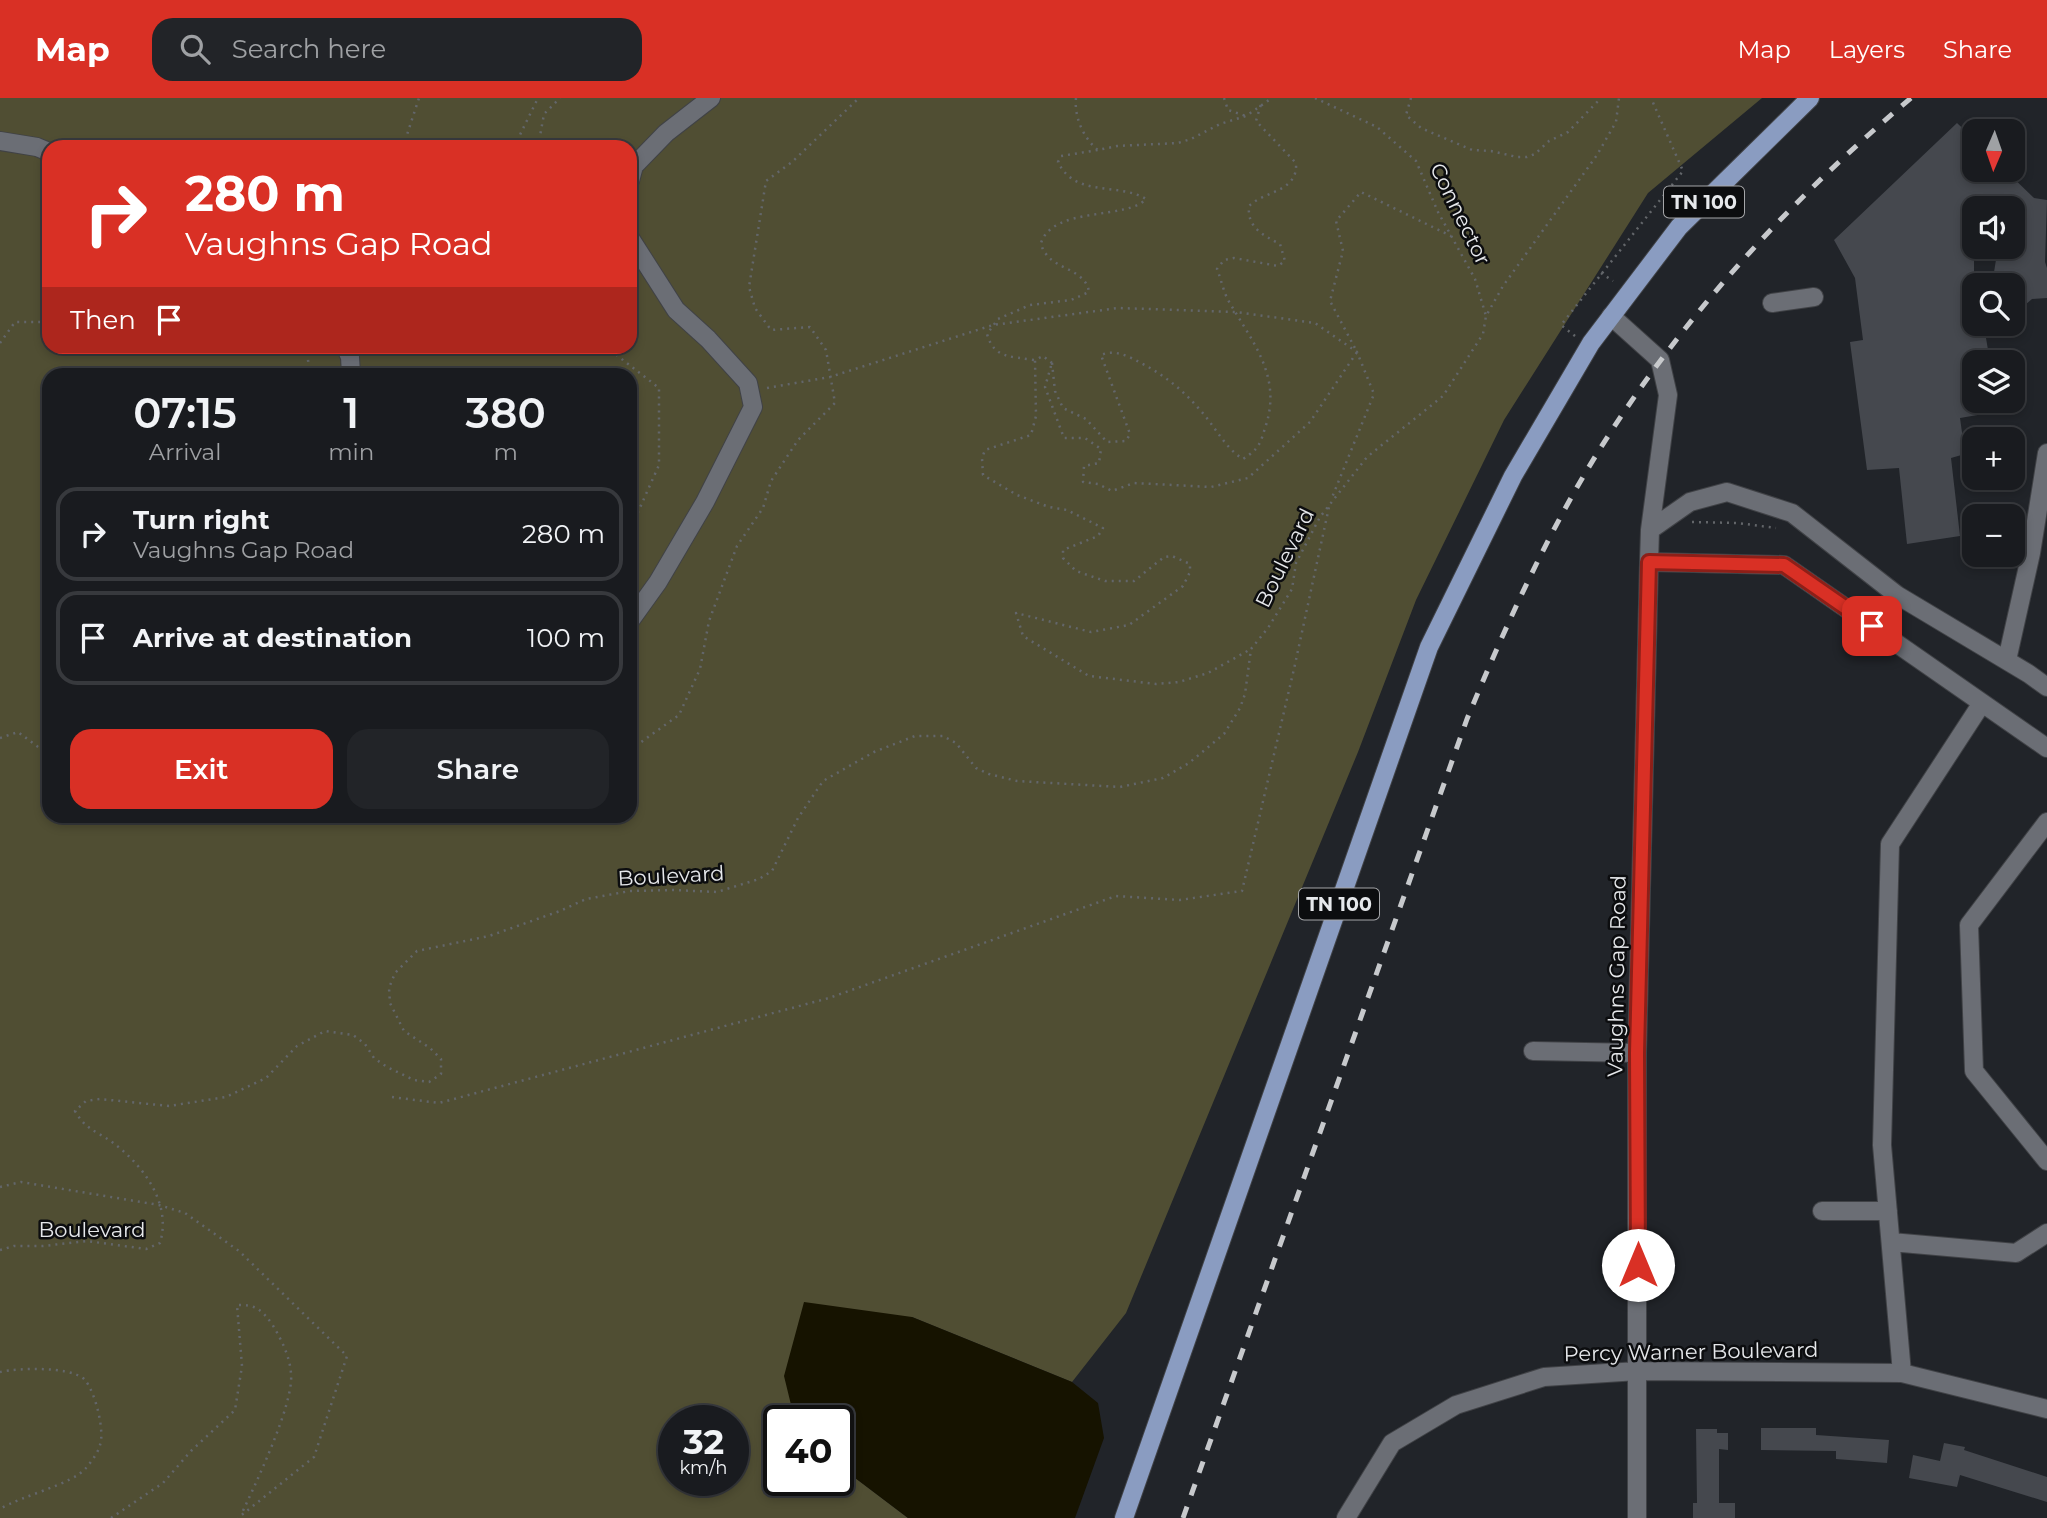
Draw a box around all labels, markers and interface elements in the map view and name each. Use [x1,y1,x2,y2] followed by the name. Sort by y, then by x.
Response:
[152,18,642,81] search box
[35,29,110,69] text: Map
[176,30,214,68] icon: search
[232,33,386,65] text: Search here
[1737,35,1791,64] text: Map
[1829,35,1905,64] text: Layers
[1943,35,2012,64] text: Share
[1962,119,2025,182] north arrow
[1962,119,2025,567] map controls
[1425,159,1496,269] street label: Connector
[185,164,345,223] text: 280 m
[70,168,161,259] icon: right
[1664,186,1744,218] road number: TN 100
[1962,196,2025,259] button: sound
[185,224,493,263] text: Vaughns Gap Road
[1962,273,2025,336] button: search
[150,301,188,339] icon: arrive
[70,304,136,336] text: Then
[1962,350,2025,413] button: layers
[133,387,237,439] text: 07:15
[343,387,359,439] text: 1
[466,387,546,439] text: 380
[1962,427,2025,490] button: +
[149,438,221,466] text: Arrival
[328,438,374,466] text: min
[493,438,518,466] text: m
[133,504,269,536] text: Turn right
[1250,504,1319,611] street label: Boulevard
[1962,504,2025,567] button: −
[74,515,112,553] icon: right
[522,518,605,550] text: 280 m
[133,536,354,564] text: Vaughns Gap Road
[1842,596,1902,656] pin
[1853,607,1891,645] icon: arrive
[74,619,112,657] icon: arrive
[133,622,412,654] text: Arrive at destination
[527,622,605,654] text: 100 m
[70,729,333,809] button: Exit
[347,729,609,809] button: Share
[617,860,725,891] street label: Boulevard
[1602,875,1631,1077] street label: Vaughns Gap Road
[1299,888,1379,919] road number: TN 100
[39,1217,146,1242] street label: Boulevard
[1601,1228,1675,1302] position arrow
[1563,1337,1819,1366] street label: Percy Warner Boulevard
[763,1405,854,1496] speed limit sign: 40
[683,1420,724,1463] text: 32
[679,1457,728,1479] text: km/h

